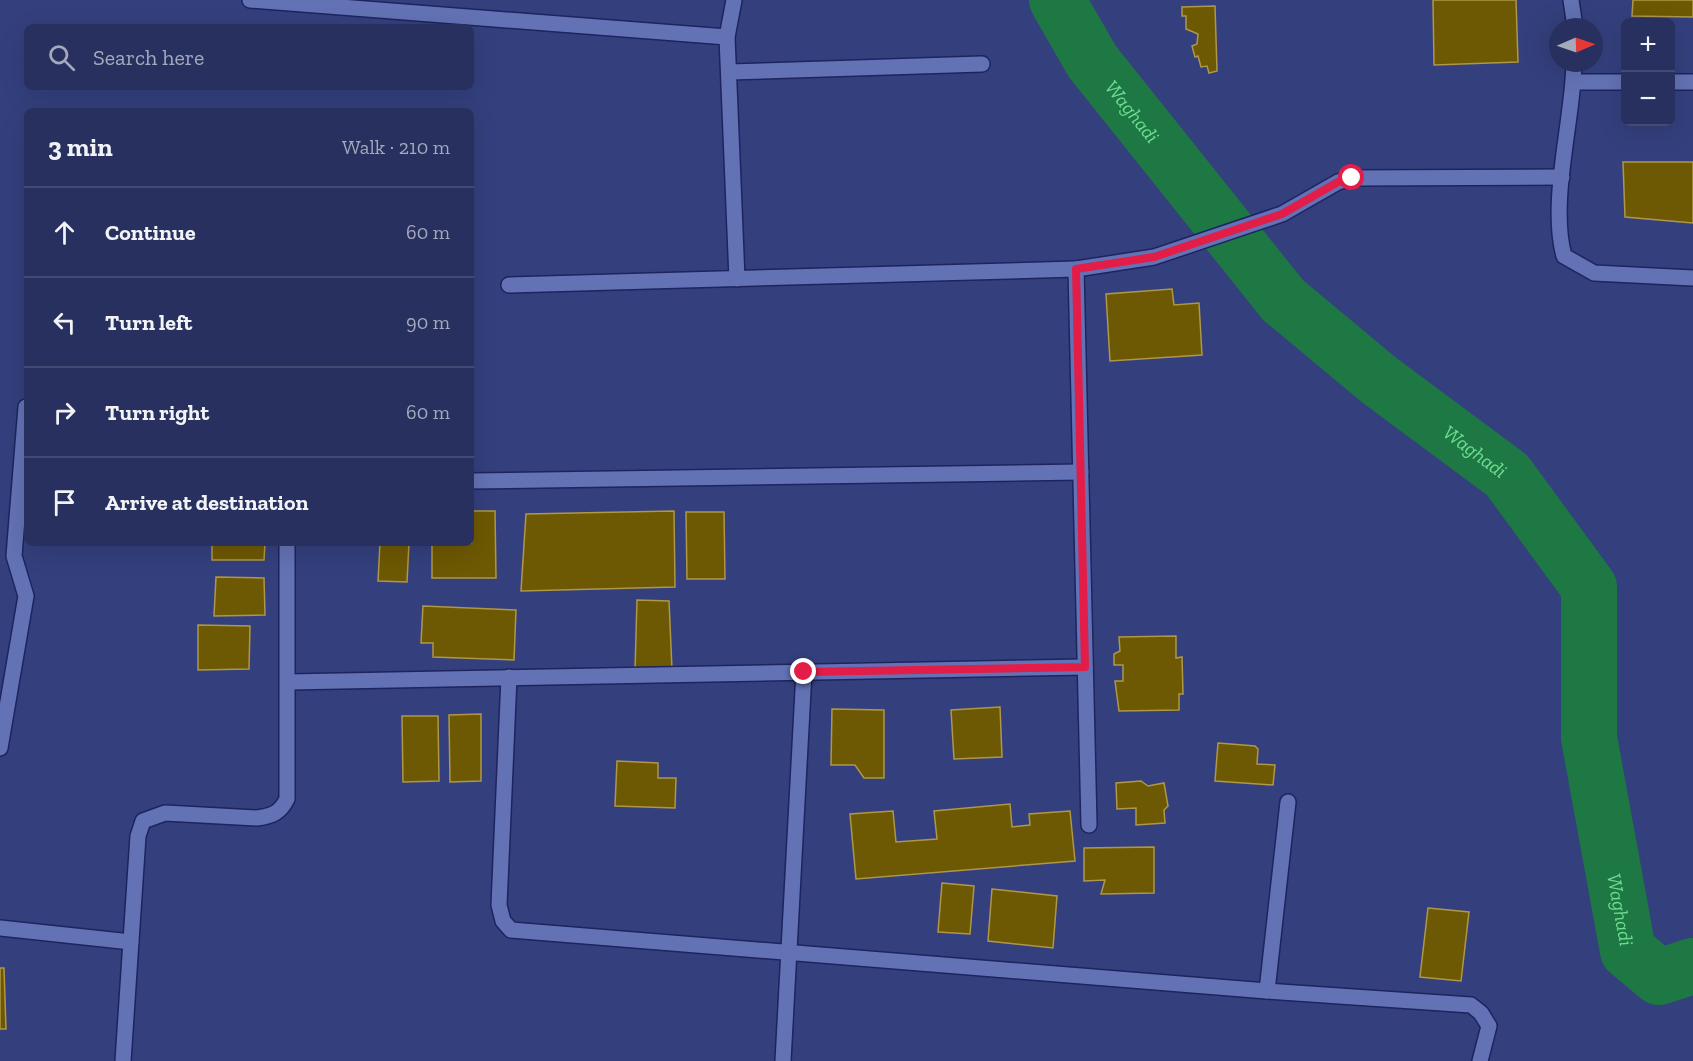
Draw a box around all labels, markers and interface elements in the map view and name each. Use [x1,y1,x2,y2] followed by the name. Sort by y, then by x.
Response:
[1549,18,1603,72] north arrow
[1621,18,1675,126] map controls
[1621,18,1675,72] button: +
[24,24,474,90] search box
[45,41,78,74] icon: search
[93,44,204,71] text: Search here
[1621,72,1675,126] button: −
[1100,75,1165,148] water label: Waghadi
[48,131,113,163] text: 3 min
[342,135,450,159] text: Walk · 210 m
[1338,164,1364,190] route start
[48,216,81,249] icon: ahead
[105,219,196,246] text: Continue
[406,220,450,244] text: 60 m
[48,306,81,339] icon: left
[105,309,192,336] text: Turn left
[406,310,450,334] text: 90 m
[48,396,81,429] icon: right
[105,399,209,426] text: Turn right
[406,400,450,424] text: 60 m
[1439,420,1512,483] water label: Waghadi
[48,486,81,519] icon: arrive
[105,489,308,516] text: Arrive at destination
[790,658,816,684] route end
[1602,872,1639,948] water label: Waghadi

